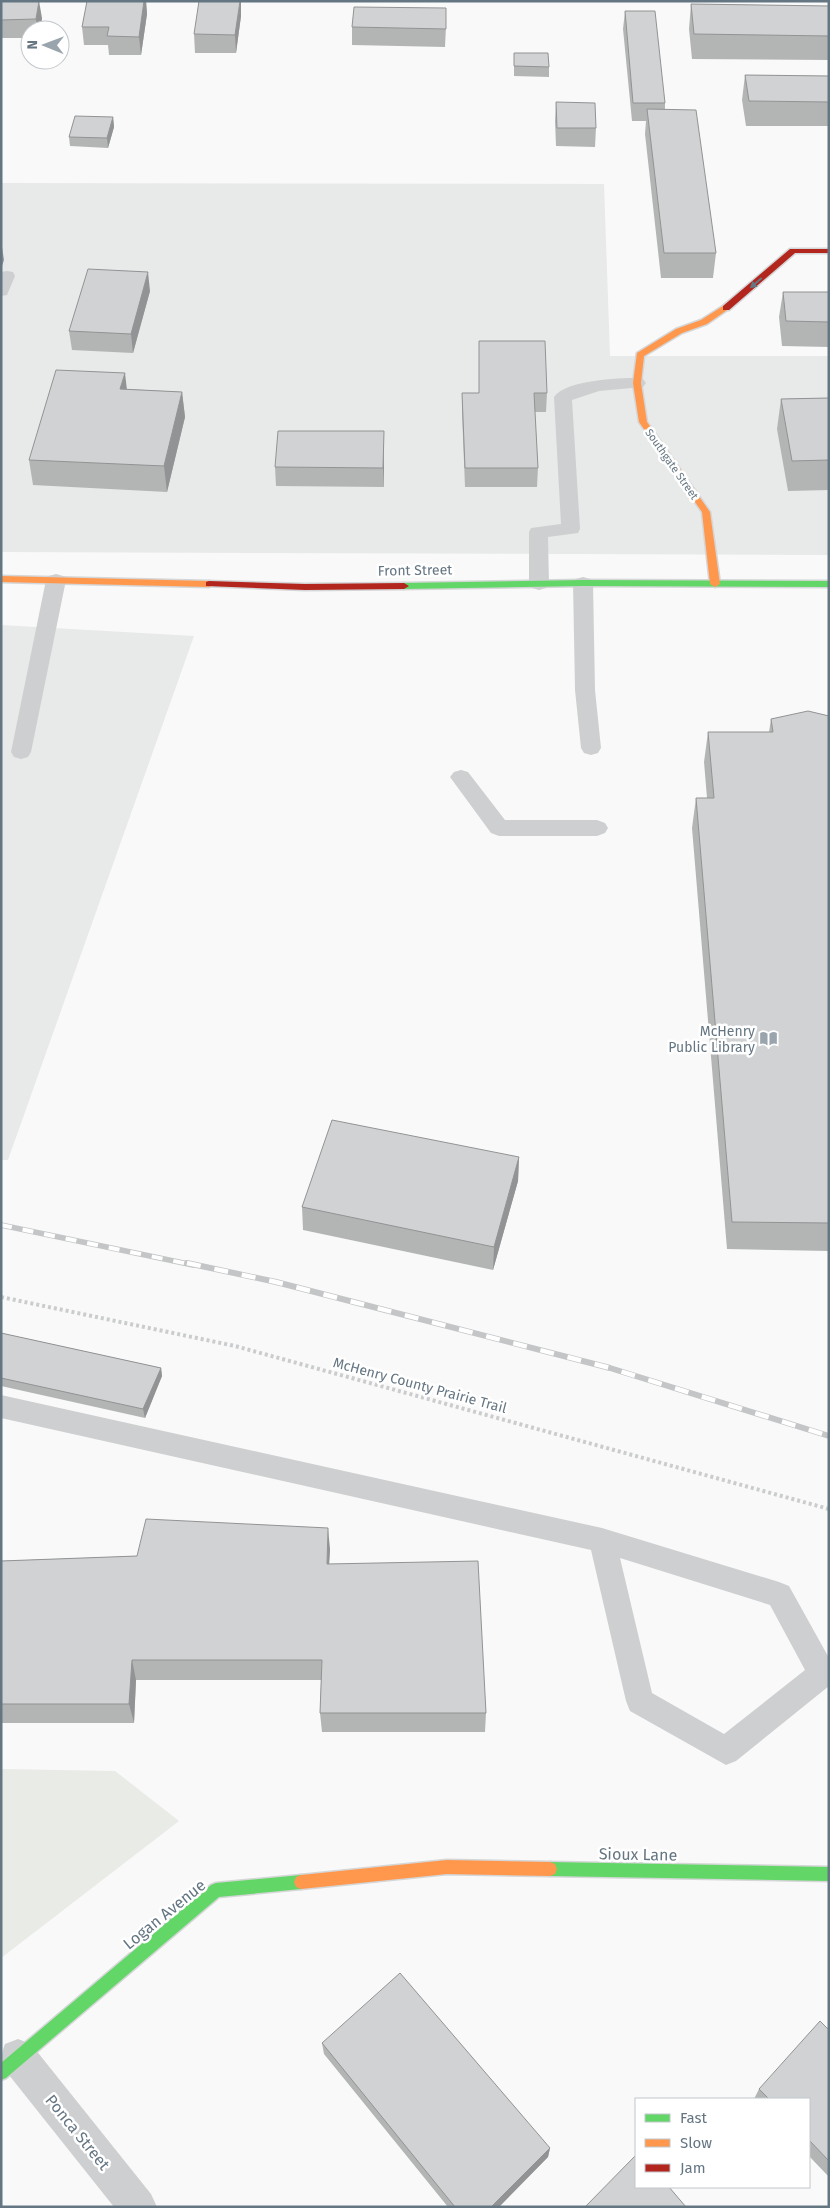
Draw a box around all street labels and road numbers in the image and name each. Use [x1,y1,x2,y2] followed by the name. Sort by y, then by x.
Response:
[642,426,701,502] street label: Southgate Street
[378,561,453,580] street label: Front Street
[331,1354,509,1417] street label: McHenry County Prairie Trail
[599,1844,677,1865] street label: Sioux Lane
[119,1875,209,1953] street label: Logan Avenue
[41,2091,114,2174] street label: Ponca Street

